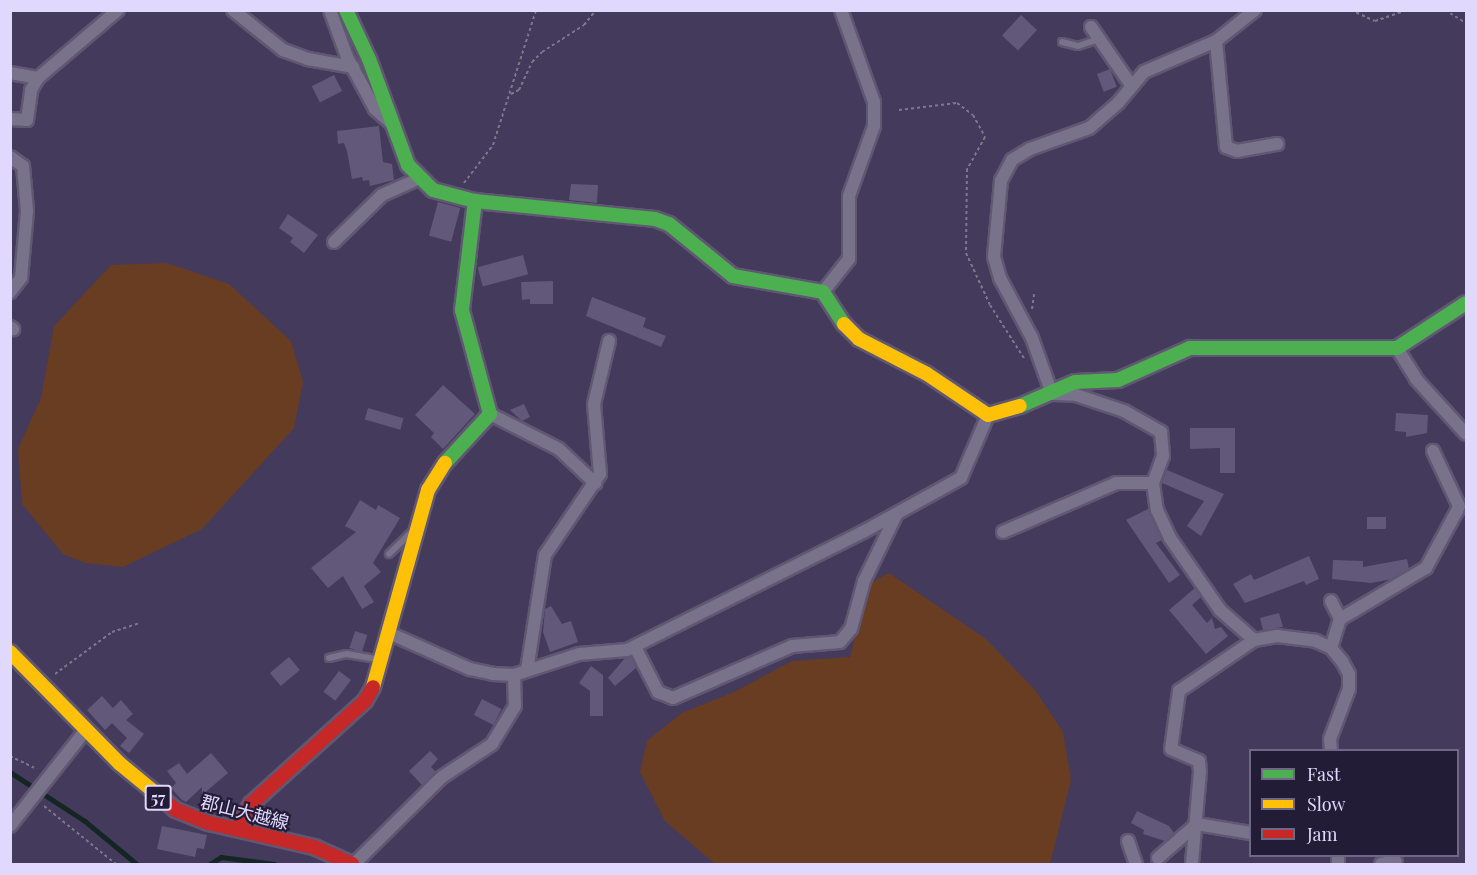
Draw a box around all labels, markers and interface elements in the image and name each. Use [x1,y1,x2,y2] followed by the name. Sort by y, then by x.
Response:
[1249,749,1459,857] legend
[1307,762,1340,786] text: Fast
[144,785,172,811] road number: 57
[199,791,291,833] street label: 郡山大越線
[1307,792,1345,816] text: Slow
[1307,822,1337,846] text: Jam

